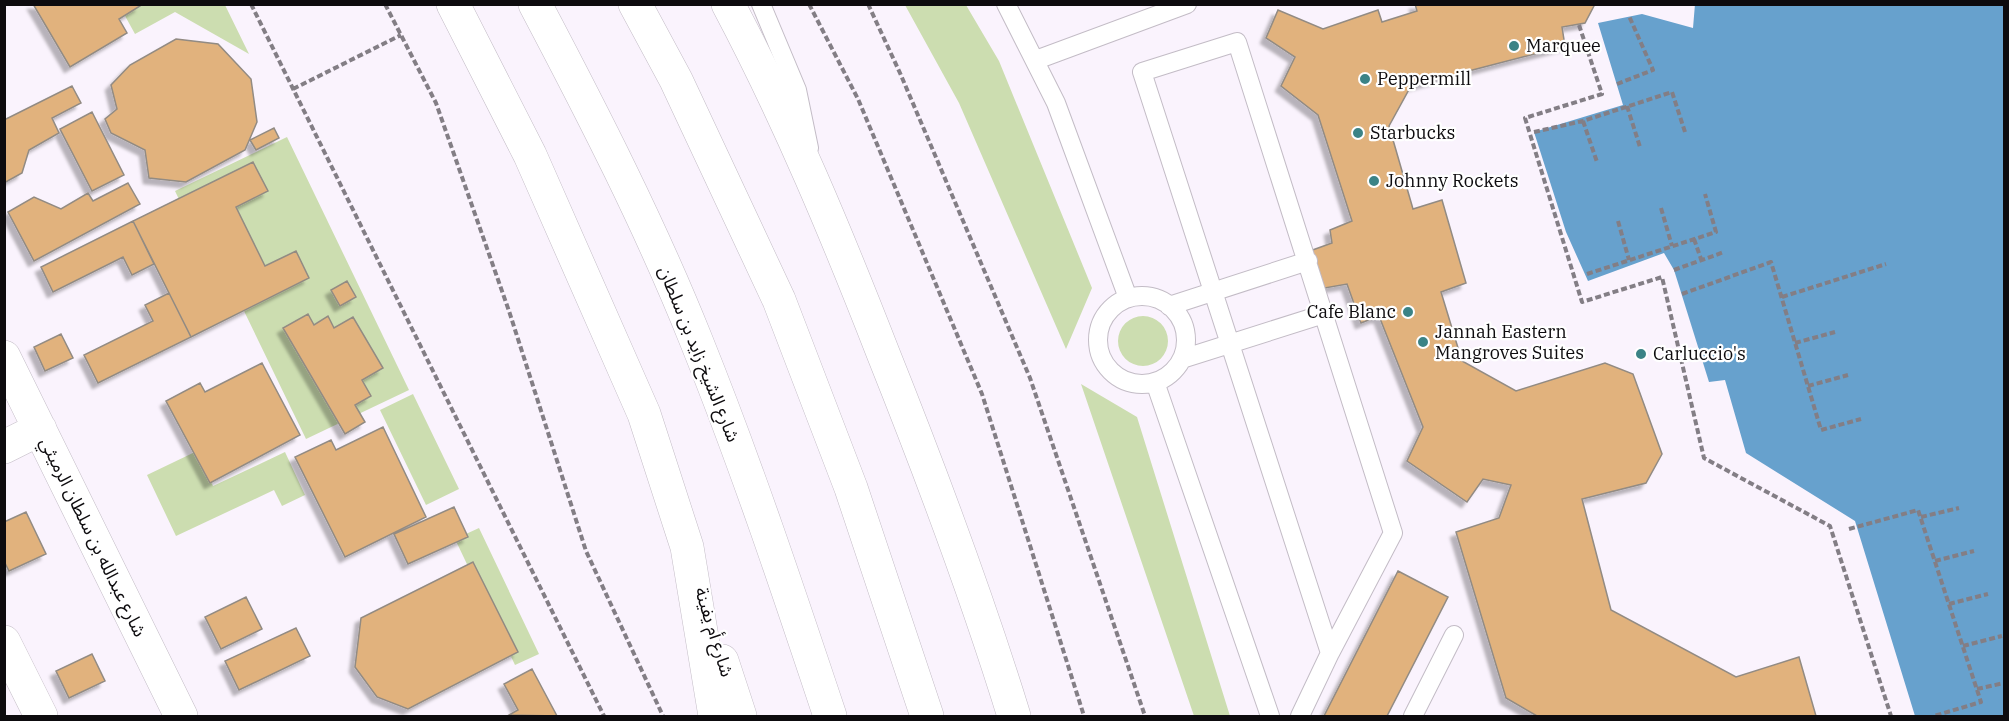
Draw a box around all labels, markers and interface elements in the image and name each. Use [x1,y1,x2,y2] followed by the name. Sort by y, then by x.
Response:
[1526,34,1601,57] place label: Marquee
[1507,39,1521,53] marker: Marquee
[1377,67,1471,90] place label: Peppermill
[1358,72,1372,86] marker: Peppermill
[1370,121,1455,144] place label: Starbucks
[1351,126,1365,140] marker: Starbucks
[1386,169,1518,192] place label: Johnny Rockets
[1367,174,1381,188] marker: Johnny Rockets
[651,262,745,446] street label: شارع الشيخ زايد بن سلطان
[1307,300,1396,323] place label: Cafe Blanc
[1401,305,1415,319] marker: Cafe Blanc
[1435,320,1584,364] place label: Jannah Eastern Mangroves Suites
[1416,335,1430,349] marker: Jannah Eastern Mangroves Suites
[1653,342,1746,365] place label: Carluccio's
[1634,347,1648,361] marker: Carluccio's
[32,433,152,642] street label: شارع عبدالله بن سلطان الرميثي
[687,584,739,680] street label: شارع أم يفينة

